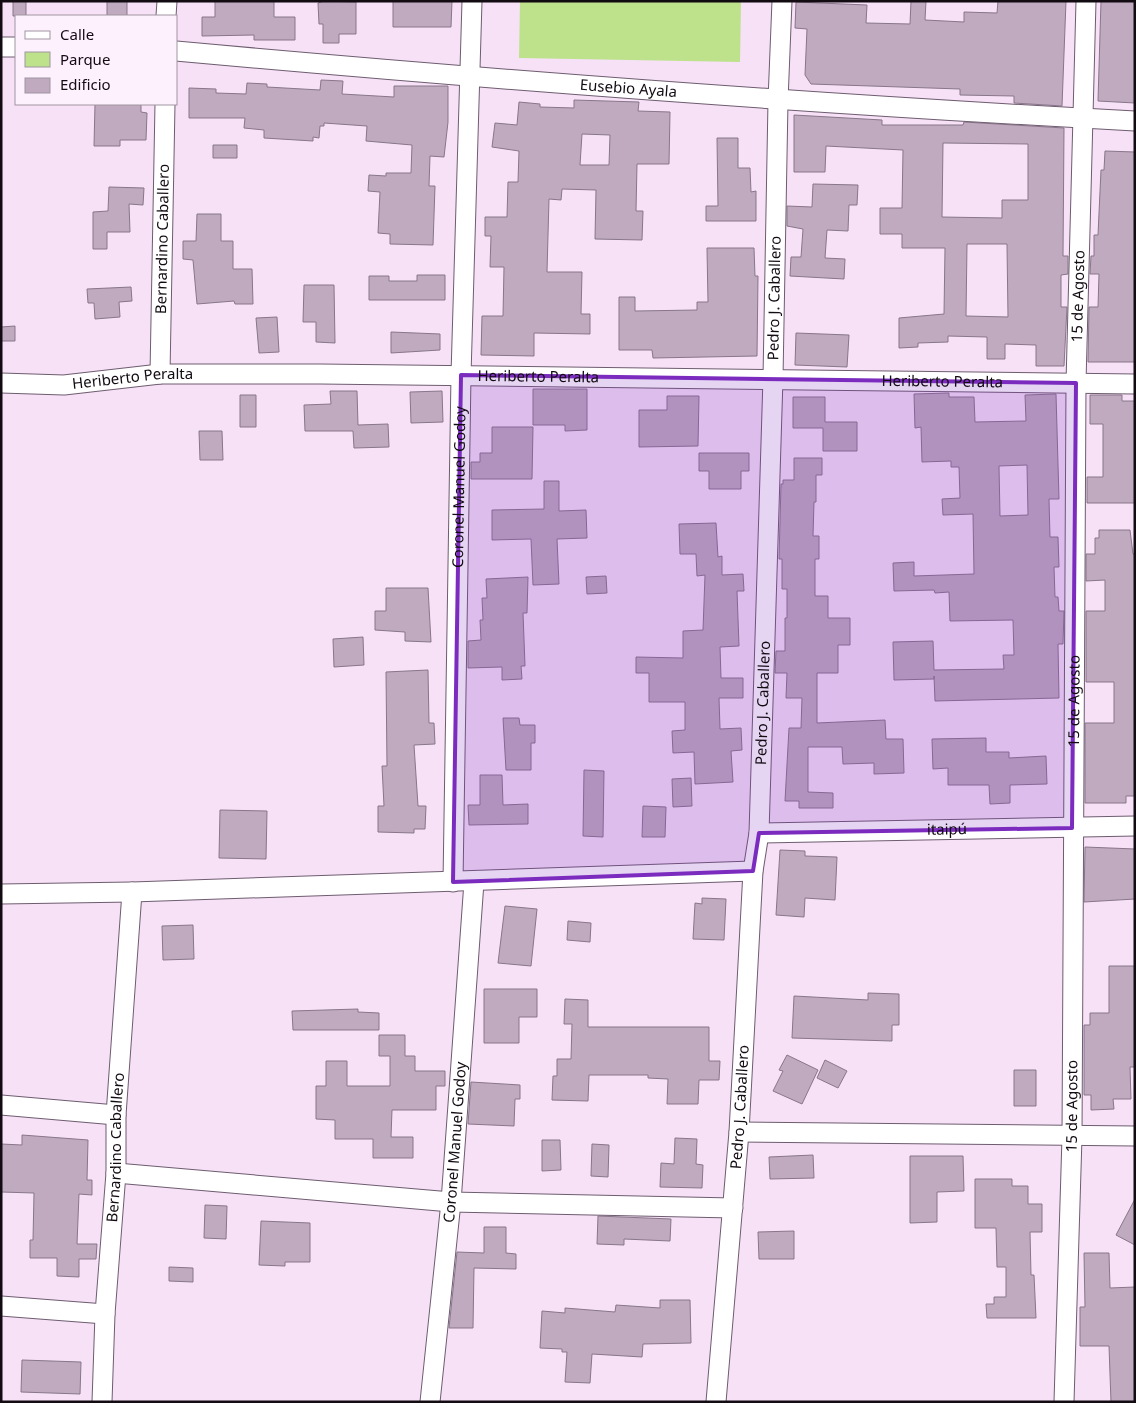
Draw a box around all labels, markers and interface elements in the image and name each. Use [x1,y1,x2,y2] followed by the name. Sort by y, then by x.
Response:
[15,15,178,105] legend
[60,24,94,44] text: Calle
[60,49,110,69] text: Parque
[60,74,111,94] text: Edificio
[579,74,678,101] street label: Eusebio Ayala
[150,164,173,314] street label: Bernardino Caballero
[762,236,785,360] street label: Pedro J. Caballero
[1066,250,1088,343] street label: 15 de Agosto
[71,363,193,393] street label: Heriberto Peralta
[477,365,599,386] street label: Heriberto Peralta
[881,370,1003,391] street label: Heriberto Peralta
[447,406,470,568] street label: Coronel Manuel Godoy
[750,640,774,765] street label: Pedro J. Caballero
[1063,655,1084,747] street label: 15 de Agosto
[927,818,967,839] street label: itaipú
[725,1044,753,1170] street label: Pedro J. Caballero
[1061,1060,1081,1153] street label: 15 de Agosto
[438,1061,470,1224] street label: Coronel Manuel Godoy
[101,1072,128,1223] street label: Bernardino Caballero

